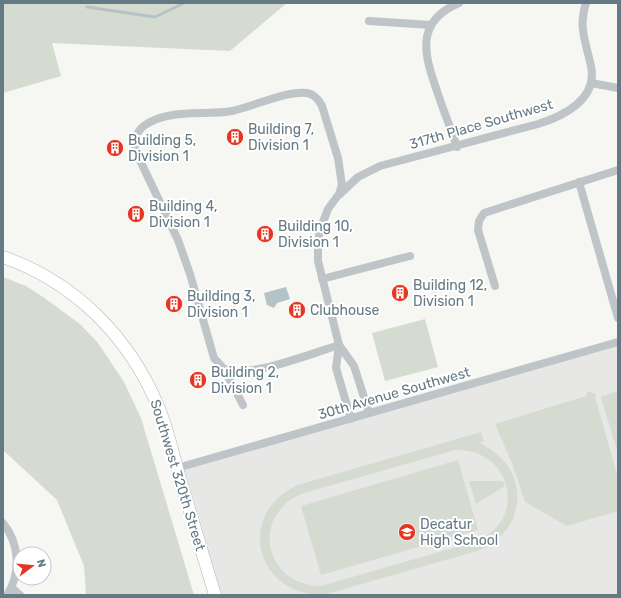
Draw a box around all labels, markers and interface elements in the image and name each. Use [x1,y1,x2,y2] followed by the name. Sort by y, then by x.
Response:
[407,96,555,153] street label: 317th Place Southwest
[248,121,314,154] place label: Building 7, Division 1
[225,127,245,147] building icon: Building 7, Division 1
[128,132,196,165] place label: Building 5, Division 1
[105,138,125,158] building icon: Building 5, Division 1
[149,198,218,231] place label: Building 4, Division 1
[126,204,146,224] building icon: Building 4, Division 1
[278,218,353,251] place label: Building 10, Division 1
[255,224,275,244] building icon: Building 10, Division 1
[413,277,487,310] place label: Building 12, Division 1
[390,283,410,303] building icon: Building 12, Division 1
[187,288,255,321] place label: Building 3, Division 1
[164,294,184,314] building icon: Building 3, Division 1
[287,300,307,320] building icon: Clubhouse
[310,302,380,319] place label: Clubhouse
[316,363,473,423] street label: 30th Avenue Southwest
[211,364,279,397] place label: Building 2, Division 1
[188,370,208,390] building icon: Building 2, Division 1
[146,397,209,553] street label: Southwest 320th Street
[420,516,498,549] place label: Decatur High School
[397,522,417,542] school or university icon: Decatur High School
[12,546,52,586] north arrow
[34,558,48,569] text: N

